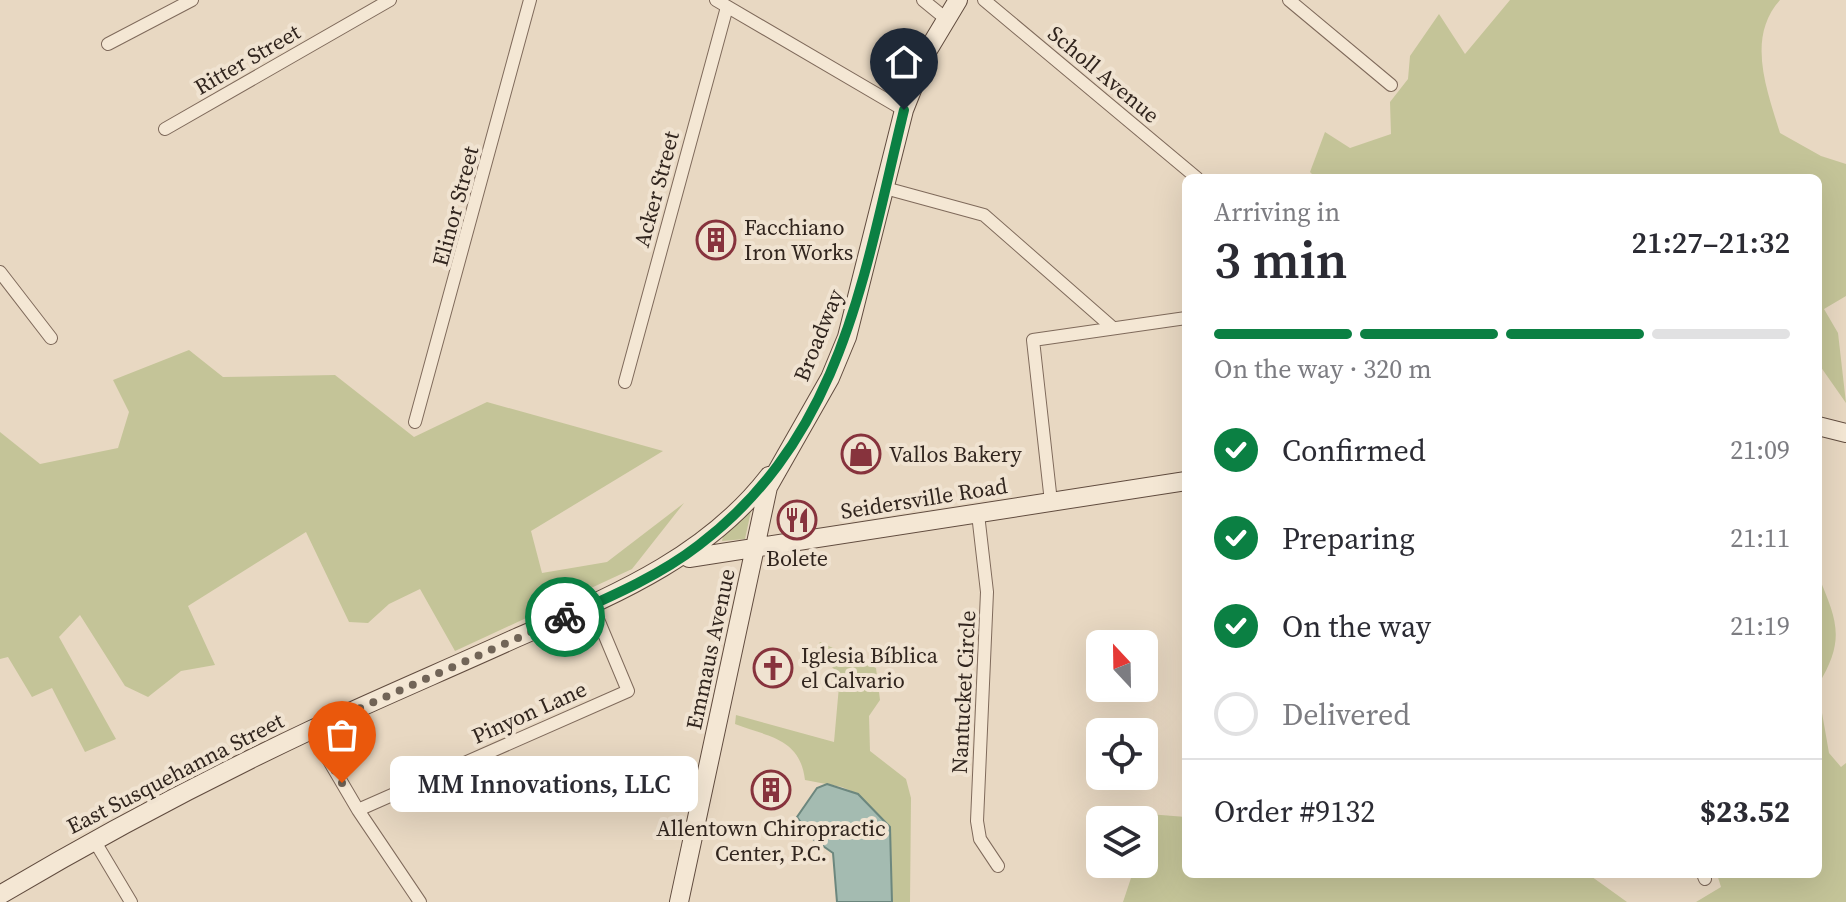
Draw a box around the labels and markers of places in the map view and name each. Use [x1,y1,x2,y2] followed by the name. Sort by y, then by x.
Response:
[870,28,938,110] pin
[744,212,853,267] place label: Facchiano Iron Works
[695,219,737,261] building icon: Facchiano Iron Works
[840,433,882,475] shop icon: Vallos Bakery
[889,439,1023,469] place label: Vallos Bakery
[776,499,818,541] restaurant icon: Bolete
[766,543,828,573] place label: Bolete
[801,640,939,695] place label: Iglesia Bíblica el Calvario
[752,647,794,689] church icon: Iglesia Bíblica el Calvario
[308,701,376,783] pin
[390,755,698,811] callout: MM Innovations, LLC
[750,769,792,811] building icon: Allentown Chiropractic Center, P.C.
[656,813,886,868] place label: Allentown Chiropractic Center, P.C.

